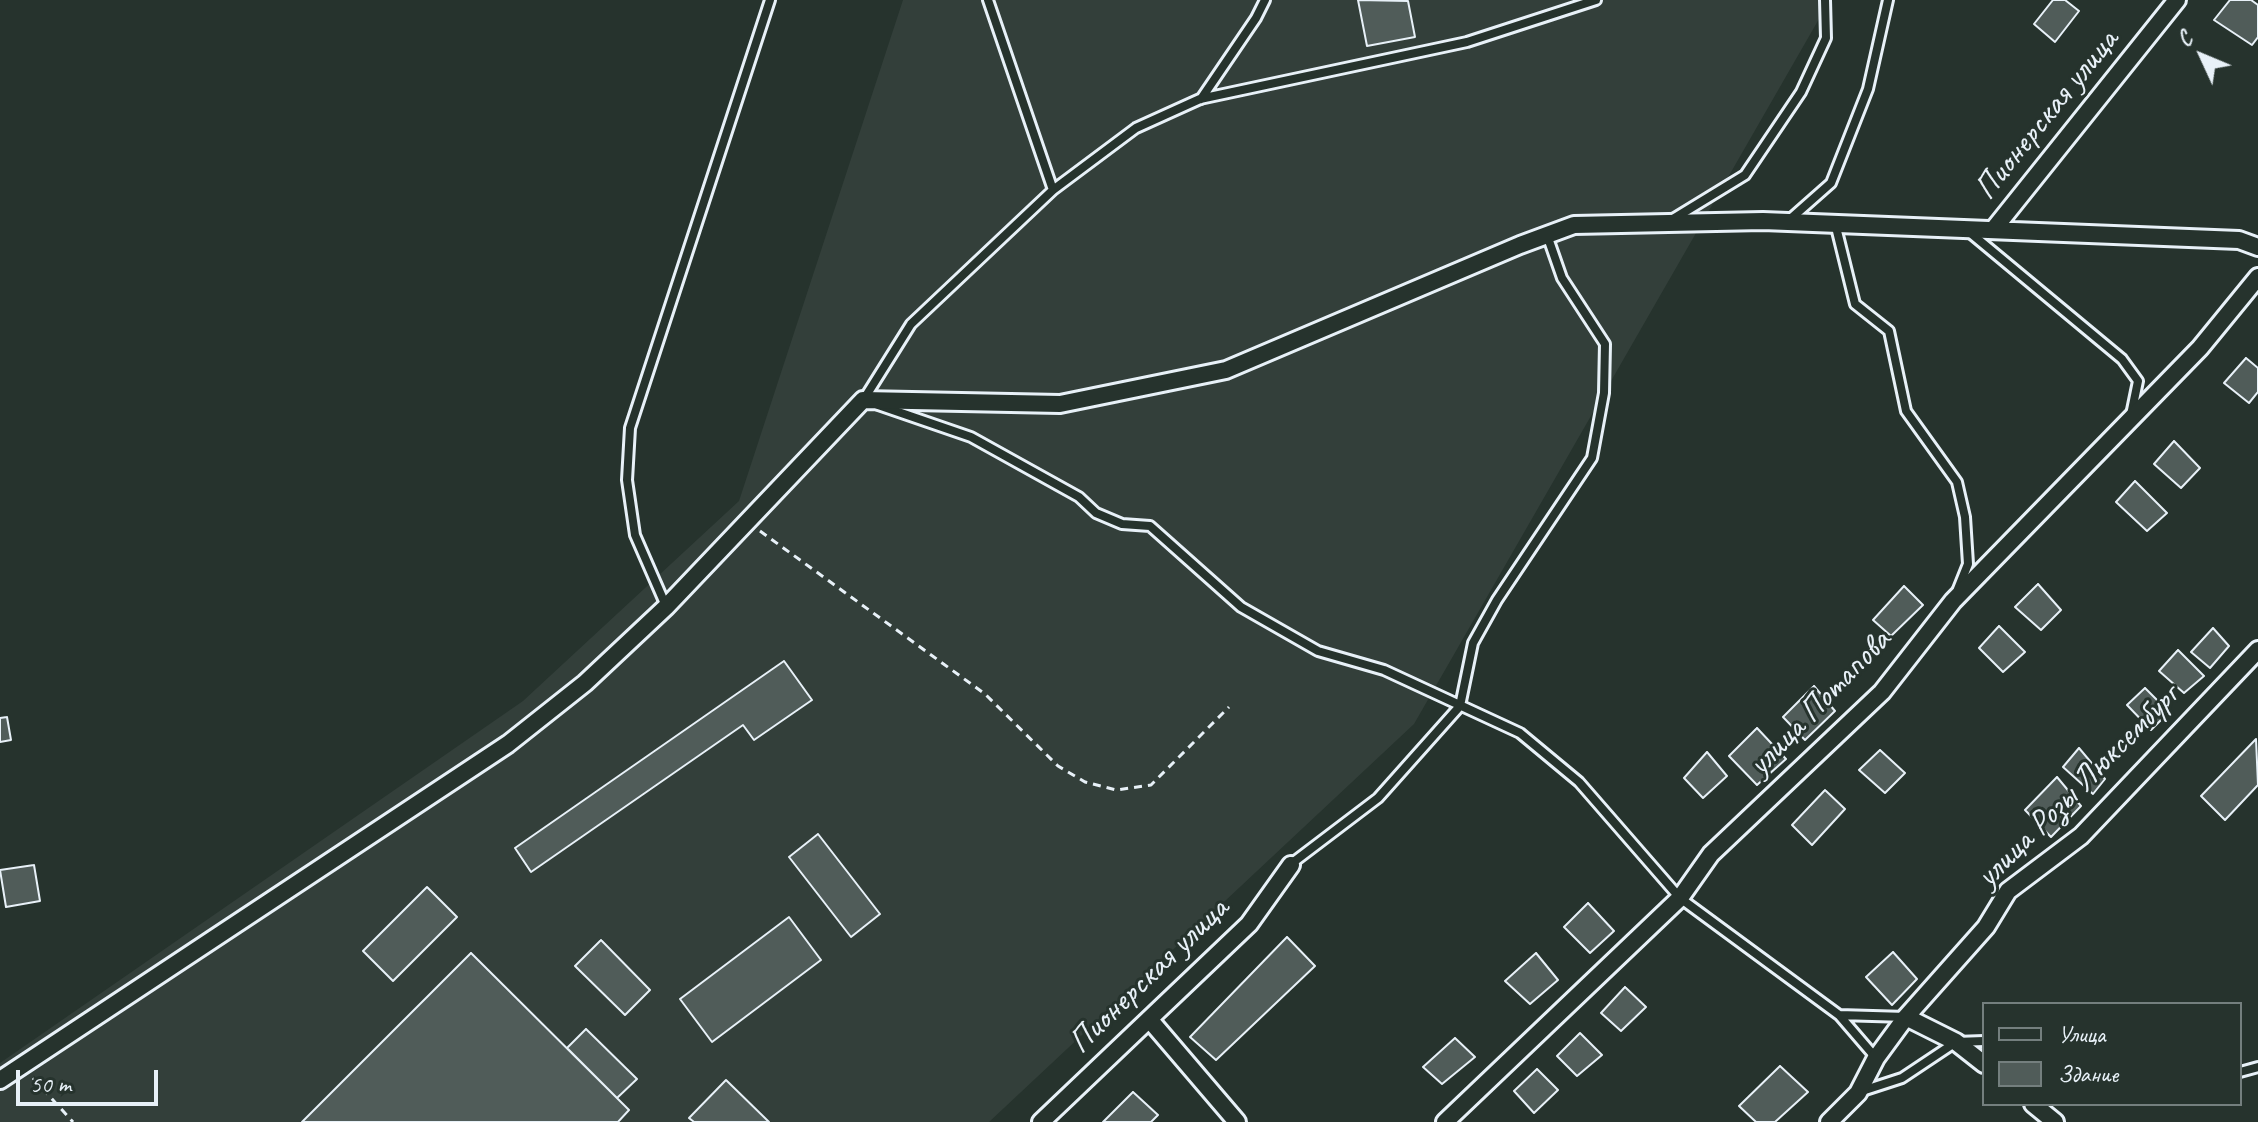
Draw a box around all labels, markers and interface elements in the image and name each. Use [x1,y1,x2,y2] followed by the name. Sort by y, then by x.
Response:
[2162,16,2242,96] north arrow
[1966,22,2128,208] street label: Пионерская улица
[2171,26,2199,53] text: С
[1740,621,1900,785] street label: улица Потапова
[1968,677,2188,897] street label: улица Розы Люксембург
[1060,889,1238,1063] street label: Пионерская улица
[1982,1002,2242,1106] legend
[2058,1019,2106,1049] text: Улица
[20,1054,162,1104] scale bar
[2058,1059,2118,1089] text: Здание
[30,1069,71,1099] text: 50 m

